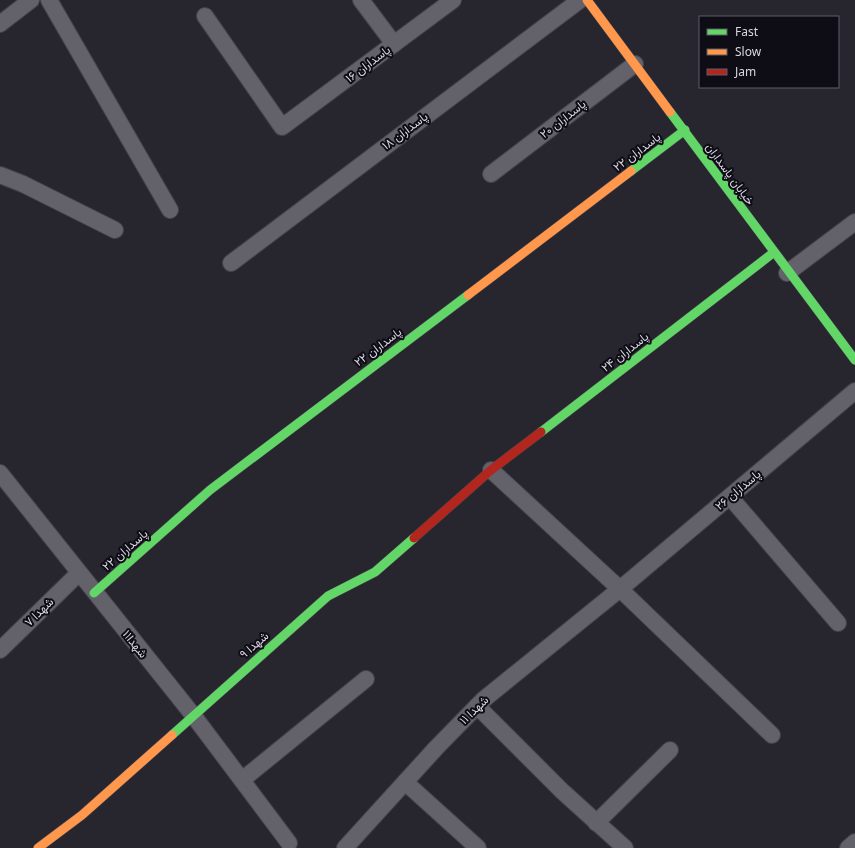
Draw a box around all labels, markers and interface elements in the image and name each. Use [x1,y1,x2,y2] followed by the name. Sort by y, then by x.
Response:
[699,16,839,88] legend
[735,23,759,40] text: Fast
[342,41,394,86] street label: پاسداران ۱۶
[735,43,762,60] text: Slow
[734,63,756,80] text: Jam
[536,95,589,142] street label: پاسداران ۲۰
[378,108,431,153] street label: پاسداران ۱۸
[609,128,664,175] street label: پاسداران ۲۲
[702,139,759,208] street label: خیابان پاسداران
[350,323,405,370] street label: پاسداران ۲۲
[597,328,652,376] street label: پاسداران ۲۴
[711,465,764,514] street label: پاسداران ۲۶
[98,525,151,574] street label: پاسداران ۲۲
[20,593,57,630] street label: شهدا ۷
[119,626,152,661] street label: شهدا۱۱
[235,627,272,662] street label: شهدا ۹
[455,691,492,728] street label: شهدا ۱۱

